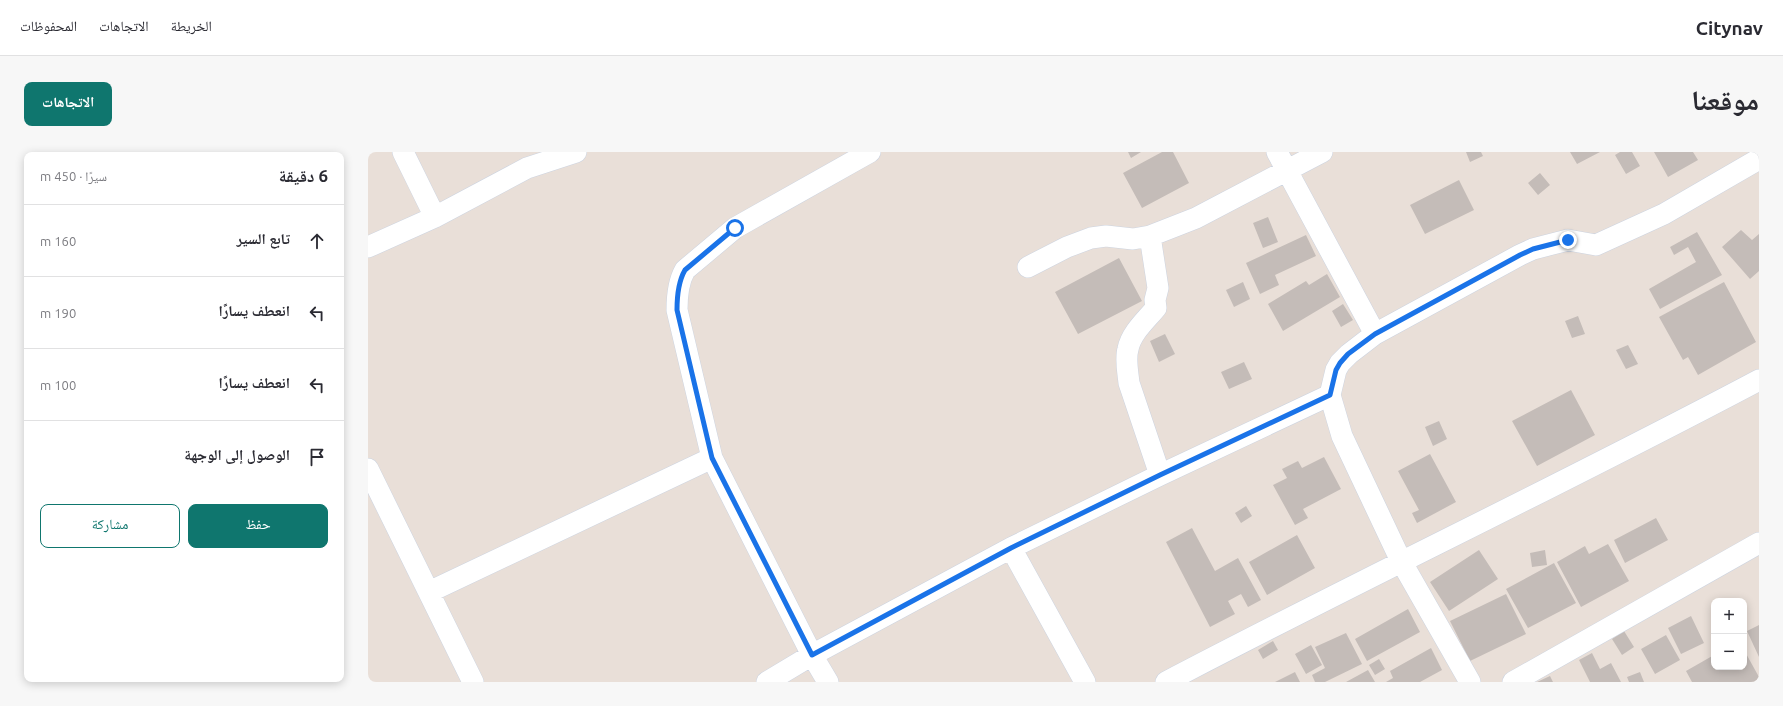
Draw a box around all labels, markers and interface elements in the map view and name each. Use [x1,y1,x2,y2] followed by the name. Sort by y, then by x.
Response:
[1696,17,1763,39] text: Citynav
[20,18,77,34] text: المحفوظات
[99,18,149,34] text: الاتجاهات
[171,18,212,34] text: الخريطة
[24,82,112,126] button: الاتجاهات
[1691,84,1759,115] text: موقعنا
[279,166,328,185] text: 6 دقيقة
[40,169,107,183] text: سيرًا · 450 m
[726,219,744,237] route start
[236,230,290,247] text: تابع السير
[306,230,328,252] icon: ahead
[1559,231,1577,249] route end
[40,234,76,248] text: 160 m
[218,302,290,319] text: انعطف يسارًا
[306,302,328,324] icon: left
[40,306,76,320] text: 190 m
[218,374,290,391] text: انعطف يسارًا
[306,374,328,396] icon: left
[40,378,76,392] text: 100 m
[184,446,290,463] text: الوصول إلى الوجهة
[306,446,328,468] icon: arrive
[40,504,180,548] button: مشاركة
[188,504,328,548] button: حفظ
[1711,598,1747,670] map controls
[1711,598,1747,634] button: +
[1711,634,1747,670] button: −

